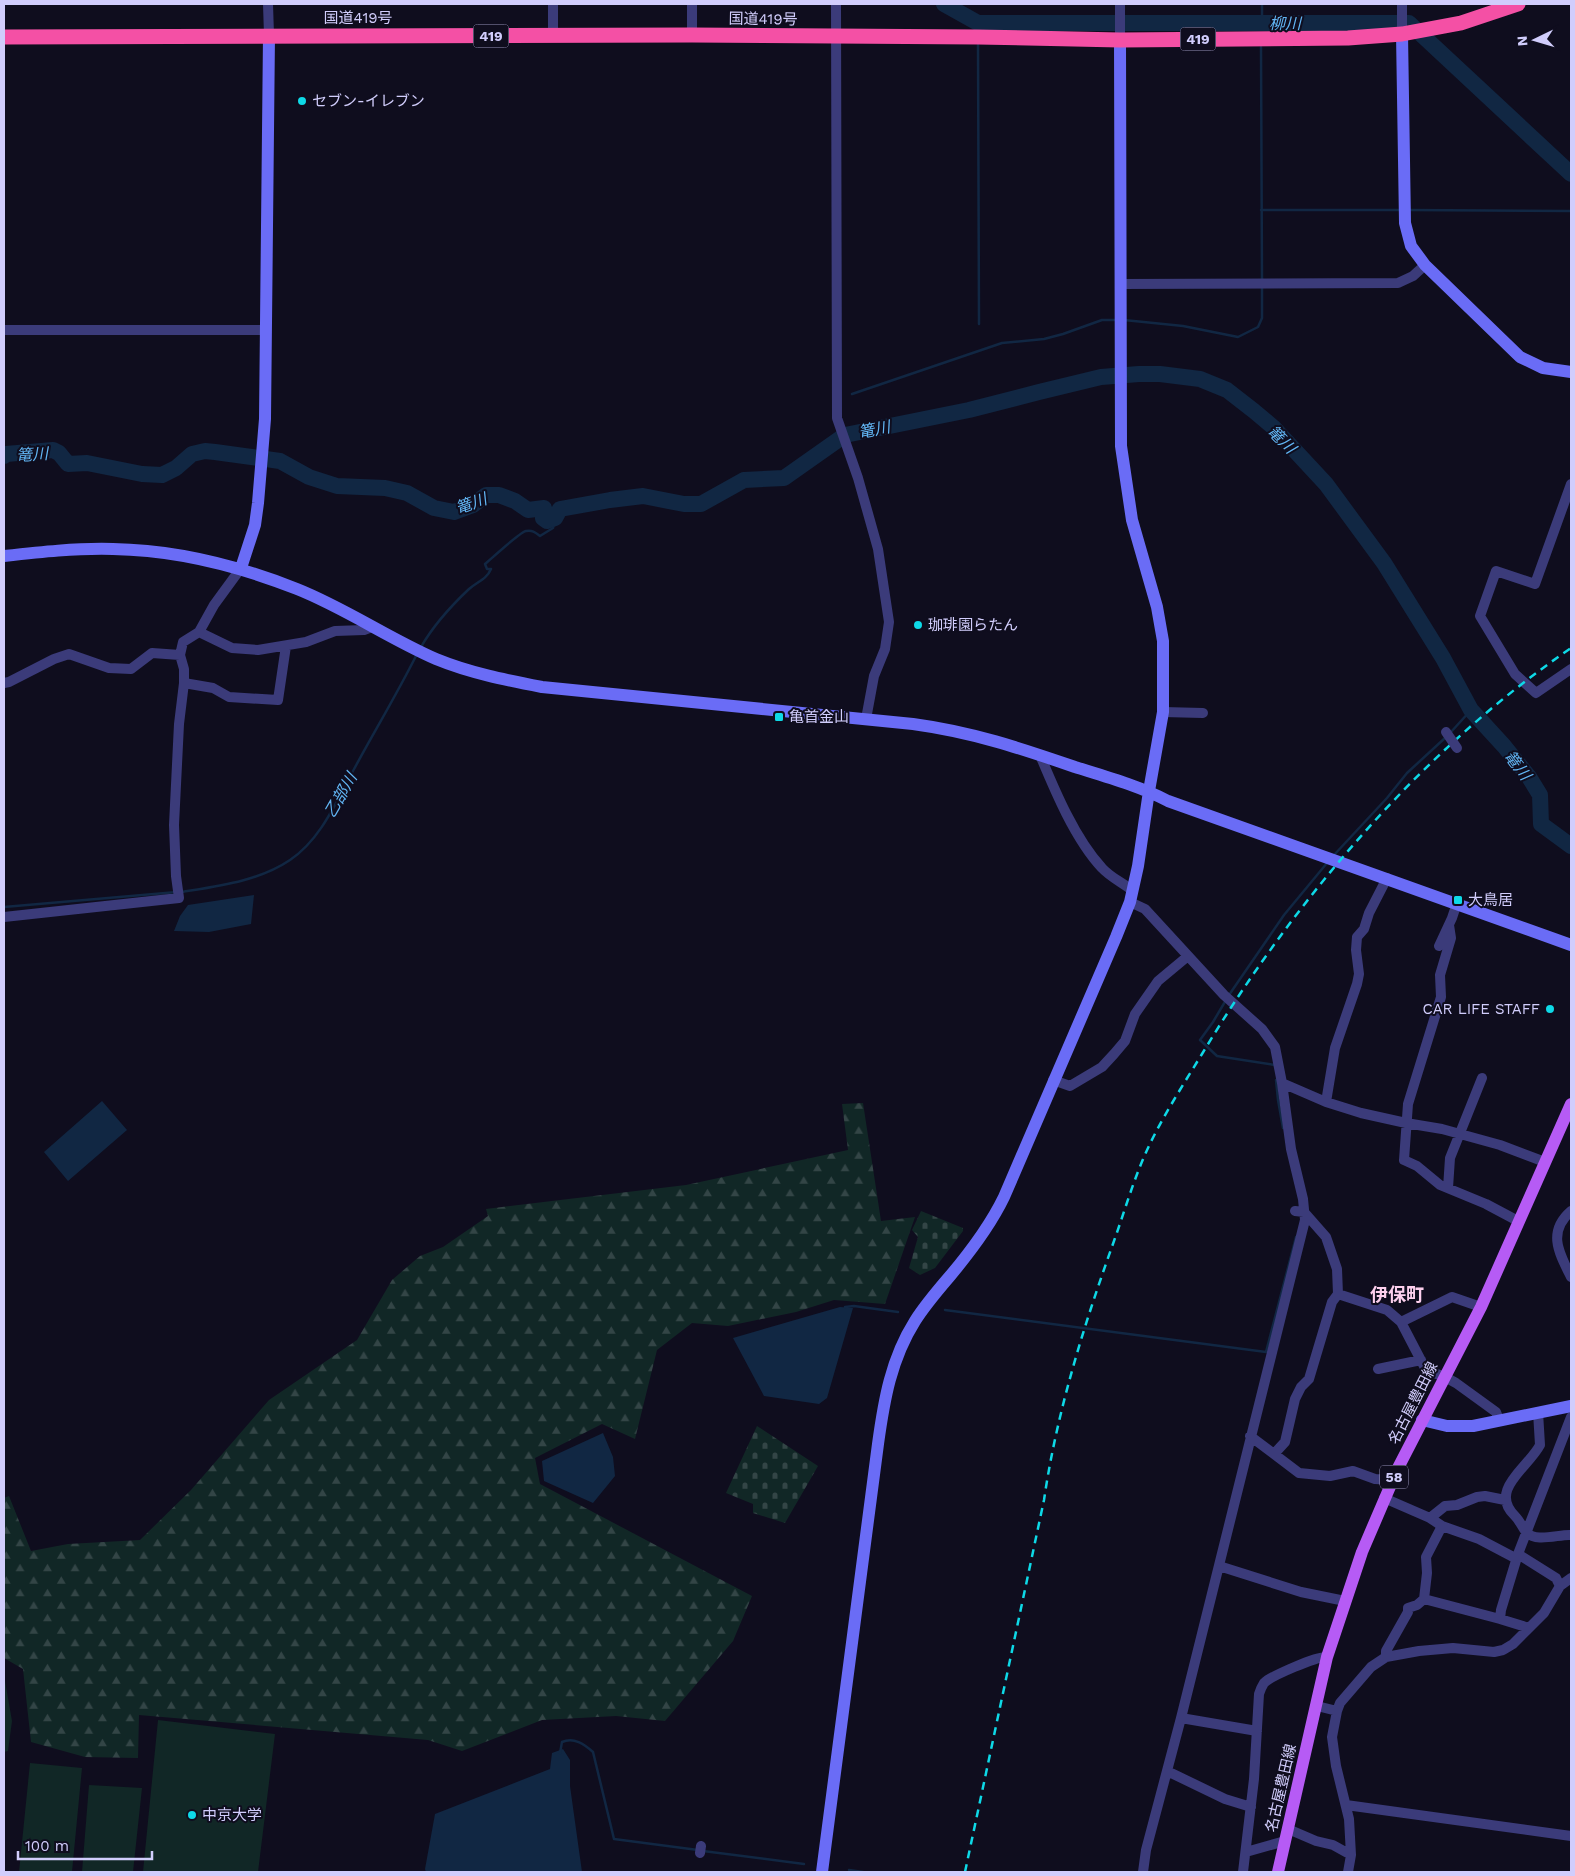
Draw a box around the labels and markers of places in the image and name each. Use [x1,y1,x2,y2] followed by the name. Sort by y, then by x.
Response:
[312,92,425,110] place label: セブン-イレブン
[296,95,308,107] marker: セブン-イレブン
[928,616,1018,634] place label: 珈琲園らたん
[912,619,924,631] marker: 珈琲園らたん
[789,708,849,726] place label: 亀首金山
[773,711,785,723] marker: 亀首金山
[1468,891,1513,909] place label: 大鳥居
[1452,894,1464,906] marker: 大鳥居
[1422,1000,1540,1018] place label: CAR LIFE STAFF
[1544,1003,1556,1015] marker: CAR LIFE STAFF
[202,1806,262,1824] place label: 中京大学
[186,1809,198,1821] marker: 中京大学

